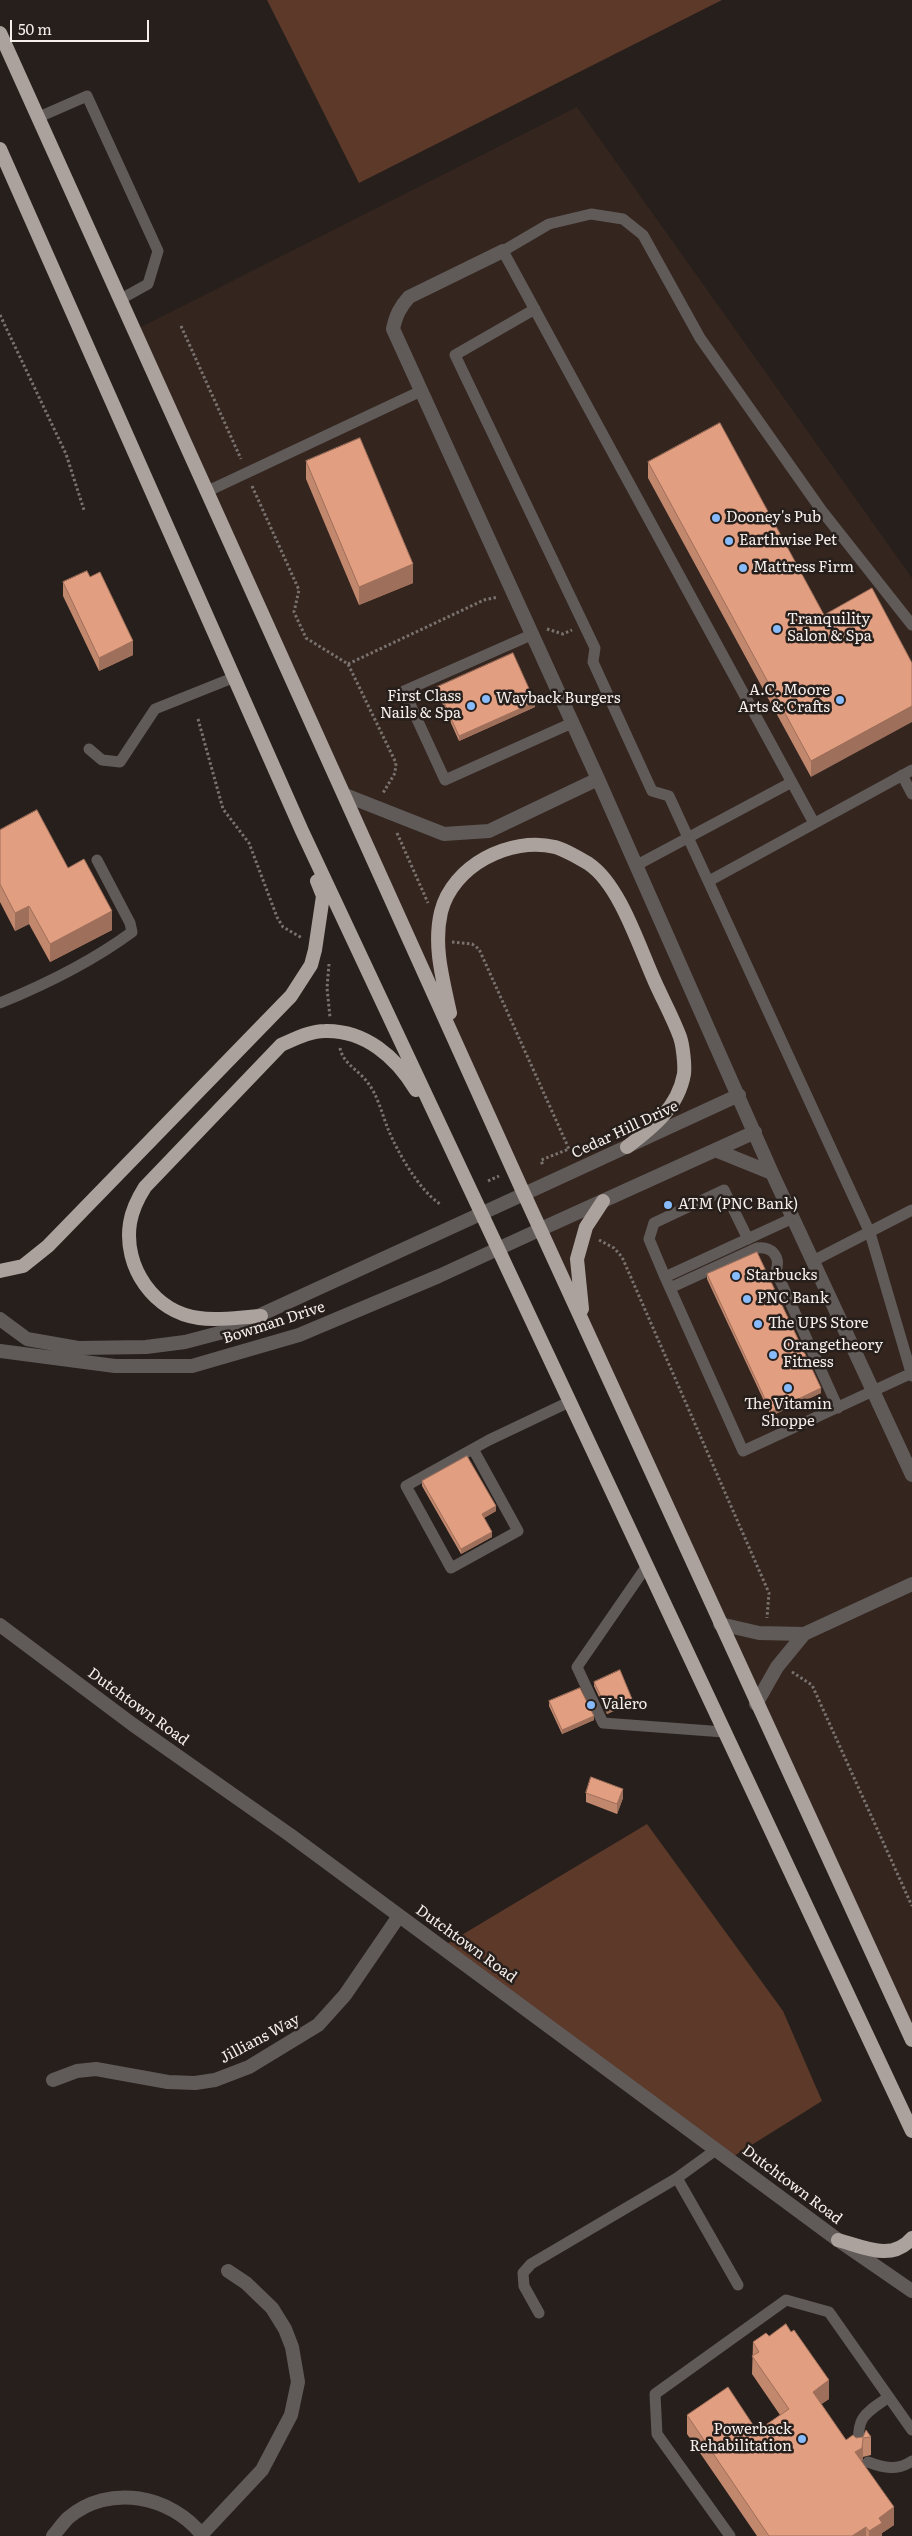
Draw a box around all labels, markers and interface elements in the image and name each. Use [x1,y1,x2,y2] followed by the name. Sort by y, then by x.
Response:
[12,10,151,42] scale bar
[18,17,52,40] text: 50 m
[726,509,821,527] place label: Dooney's Pub
[710,512,722,524] marker: Dooney's Pub
[739,532,837,550] place label: Earthwise Pet
[723,535,735,547] marker: Earthwise Pet
[753,559,854,577] place label: Mattress Firm
[737,562,749,574] marker: Mattress Firm
[787,611,872,646] place label: Tranquility Salon & Spa
[771,623,783,635] marker: Tranquility Salon & Spa
[738,682,830,717] place label: A.C. Moore Arts & Crafts
[380,688,461,723] place label: First Class Nails & Spa
[496,690,620,708] place label: Wayback Burgers
[480,693,492,705] marker: Wayback Burgers
[834,694,846,706] marker: A.C. Moore Arts & Crafts
[465,700,477,712] marker: First Class Nails & Spa
[569,1097,681,1163] street label: Cedar Hill Drive
[678,1196,798,1214] place label: ATM (PNC Bank)
[662,1199,674,1211] marker: ATM (PNC Bank)
[746,1267,817,1285] place label: Starbucks
[730,1270,742,1282] marker: Starbucks
[757,1290,829,1308] place label: PNC Bank
[741,1293,753,1305] marker: PNC Bank
[221,1298,327,1348] street label: Bowman Drive
[768,1315,869,1333] place label: The UPS Store
[752,1318,764,1330] marker: The UPS Store
[783,1337,883,1372] place label: Orangetheory Fitness
[767,1349,779,1361] marker: Orangetheory Fitness
[782,1382,794,1394] marker: The Vitamin Shoppe
[744,1396,832,1431] place label: The Vitamin Shoppe
[84,1664,192,1750] street label: Dutchtown Road
[601,1696,647,1714] place label: Valero
[585,1699,597,1711] marker: Valero
[412,1901,520,1987] street label: Dutchtown Road
[217,2010,303,2068] street label: Jillians Way
[739,2142,845,2228] street label: Dutchtown Road
[690,2421,792,2456] place label: Powerback Rehabilitation
[796,2433,808,2445] marker: Powerback Rehabilitation

